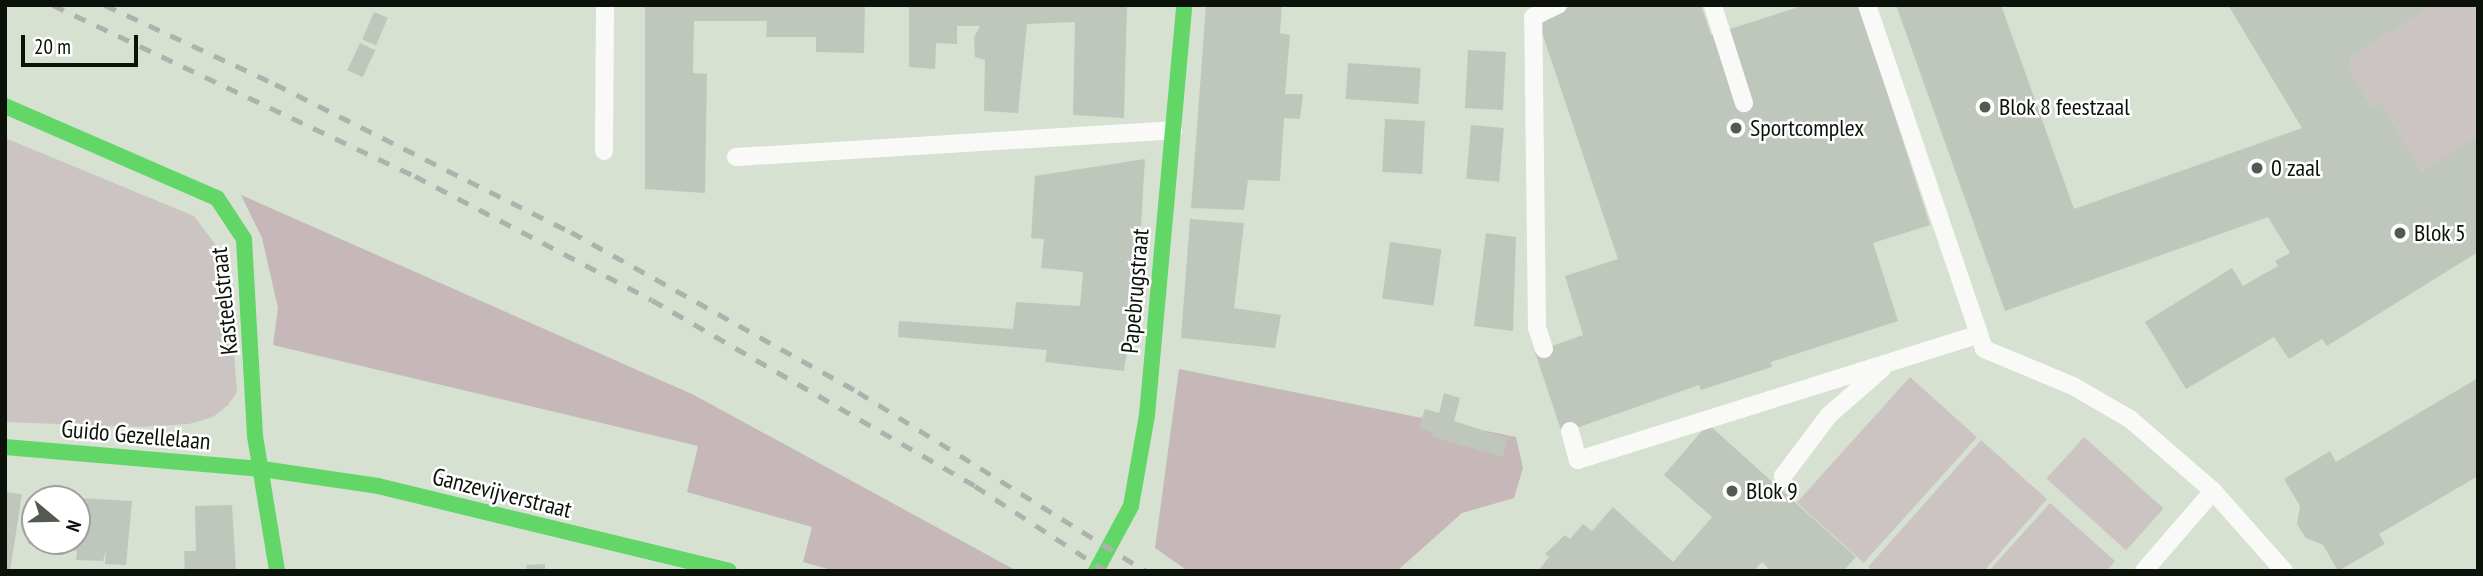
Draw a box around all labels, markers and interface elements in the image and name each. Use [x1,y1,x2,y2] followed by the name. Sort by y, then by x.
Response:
[24,21,142,65] scale bar
[34,33,71,60] text: 20 m
[1999,93,2130,121] place label: Blok 8 feestzaal
[1977,99,1993,115] marker: Blok 8 feestzaal
[1750,114,1864,142] place label: Sportcomplex
[1728,120,1744,136] marker: Sportcomplex
[2271,154,2320,182] place label: 0 zaal
[2249,160,2265,176] marker: 0 zaal
[2414,219,2466,247] place label: Blok 5
[2392,225,2408,241] marker: Blok 5
[1115,227,1155,355] street label: Papebrugstraat
[204,246,244,356] street label: Kasteelstraat
[60,414,212,456] street label: Guido Gezellelaan
[429,462,575,524] street label: Ganzevijverstraat
[1746,477,1798,505] place label: Blok 9
[1724,483,1740,499] marker: Blok 9
[21,485,91,555] north arrow
[61,517,87,535] text: N

